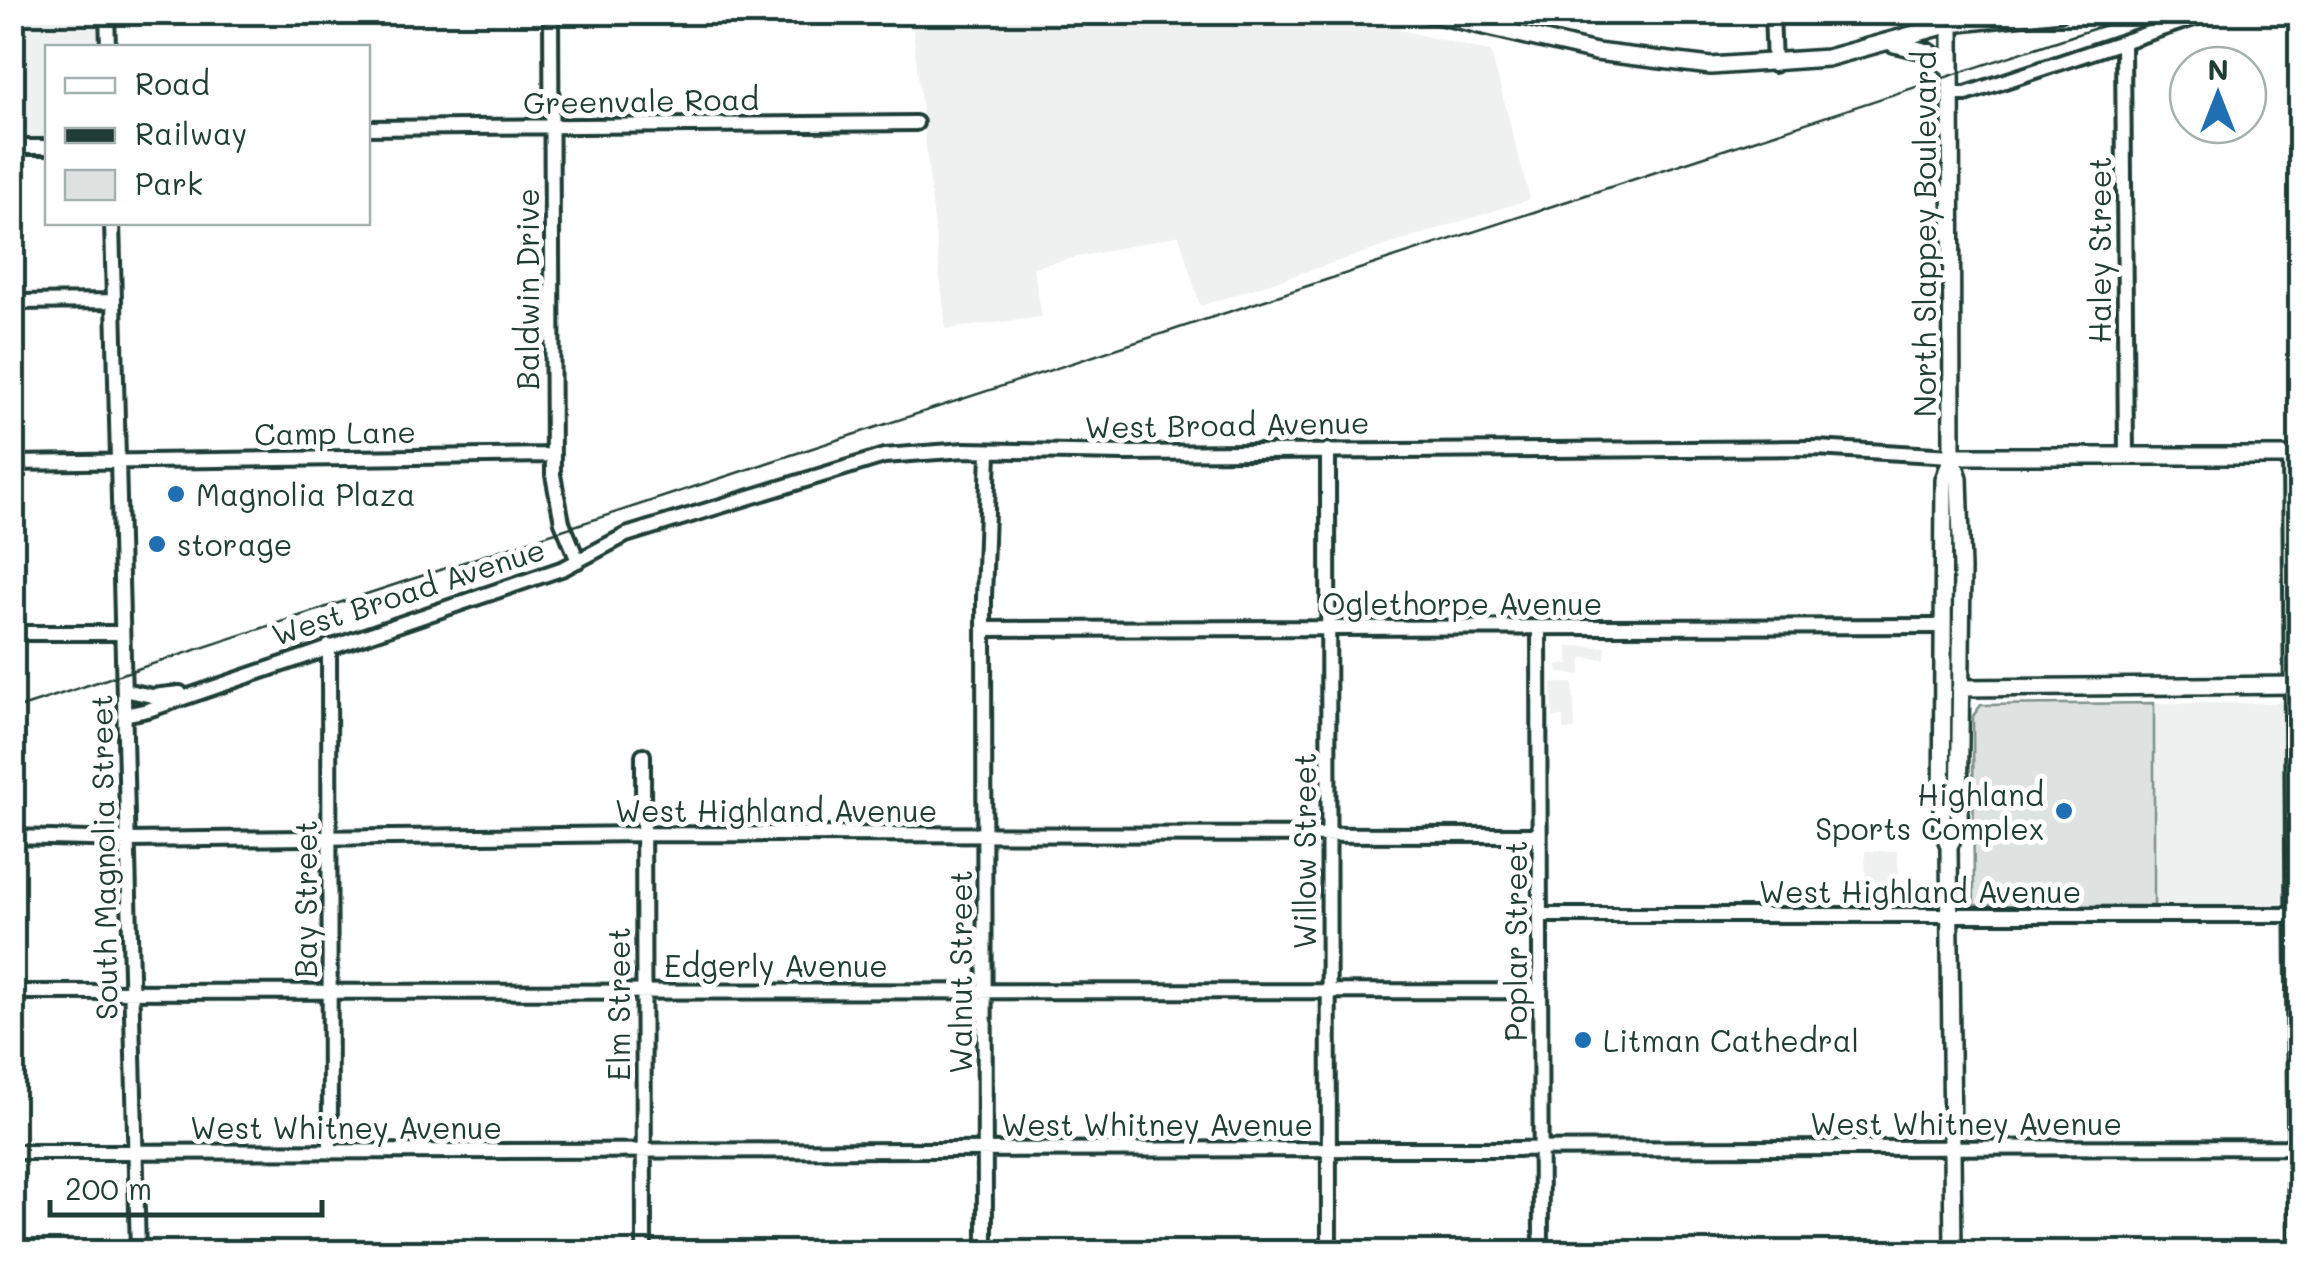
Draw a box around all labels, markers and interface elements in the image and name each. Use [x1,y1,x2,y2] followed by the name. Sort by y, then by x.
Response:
[45,45,370,225] legend
[2168,45,2268,145] north arrow
[1904,51,1944,417] street label: North Slappey Boulevard
[2207,51,2229,87] text: N
[135,63,210,103] text: Road
[523,78,759,122] street label: Greenvale Road
[135,113,247,153] text: Railway
[2079,157,2119,343] street label: Haley Street
[135,163,203,203] text: Park
[507,188,547,390] street label: Baldwin Drive
[1084,402,1370,446] street label: West Broad Avenue
[254,411,416,453] street label: Camp Lane
[196,474,415,514] place label: Magnolia Plaza
[165,483,187,505] marker: Magnolia Plaza
[177,524,292,564] place label: storage
[266,528,550,654] street label: West Broad Avenue
[146,533,168,555] marker: storage
[1322,583,1602,623] street label: Oglethorpe Avenue
[80,694,126,1020] street label: South Magnolia Street
[1284,753,1324,949] street label: Willow Street
[1815,774,2044,848] place label: Highland Sports Complex
[615,790,937,830] street label: West Highland Avenue
[2053,800,2075,822] marker: Highland Sports Complex
[285,820,325,978] street label: Bay Street
[1495,841,1535,1042] street label: Poplar Street
[940,870,980,1074] street label: Walnut Street
[1759,871,2081,911] street label: West Highland Avenue
[598,927,638,1081] street label: Elm Street
[664,945,888,985] street label: Edgerly Avenue
[1603,1020,1859,1060] place label: Litman Cathedral
[1572,1029,1594,1051] marker: Litman Cathedral
[1810,1103,2122,1143] street label: West Whitney Avenue
[1001,1104,1313,1144] street label: West Whitney Avenue
[190,1107,502,1147] street label: West Whitney Avenue
[50,1155,322,1217] scale bar
[65,1168,152,1208] text: 200 m

